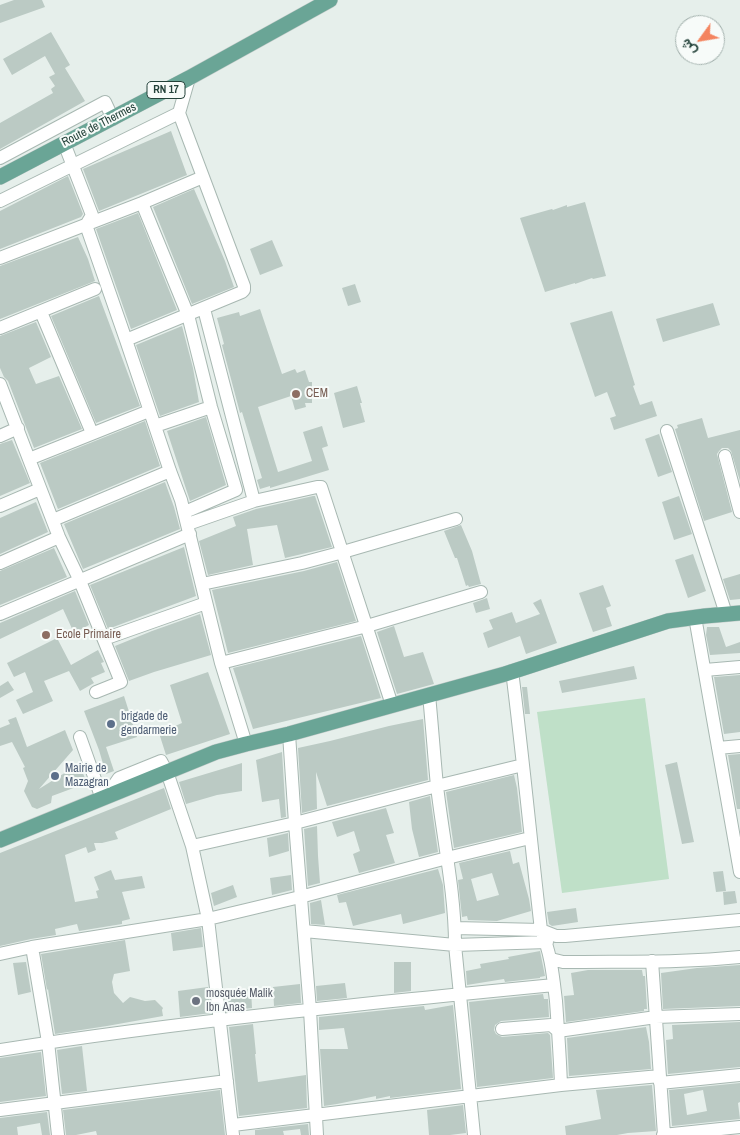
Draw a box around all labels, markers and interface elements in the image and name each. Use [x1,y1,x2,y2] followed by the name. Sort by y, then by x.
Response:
[675,15,725,65] north arrow
[676,36,700,59] text: ش
[147,82,185,98] road number: RN 17
[59,100,139,150] street label: Route de Thermes
[306,387,328,401] place label: CEM
[290,388,302,400] marker: CEM
[56,628,121,642] place label: Ecole Primaire
[40,629,52,641] marker: Ecole Primaire
[121,710,177,738] place label: brigade de gendarmerie
[105,718,117,730] marker: brigade de gendarmerie
[65,762,109,790] place label: Mairie de Mazagran
[49,770,61,782] marker: Mairie de Mazagran
[206,987,273,1015] place label: mosquée Malik Ibn Anas
[190,995,202,1007] marker: mosquée Malik Ibn Anas

